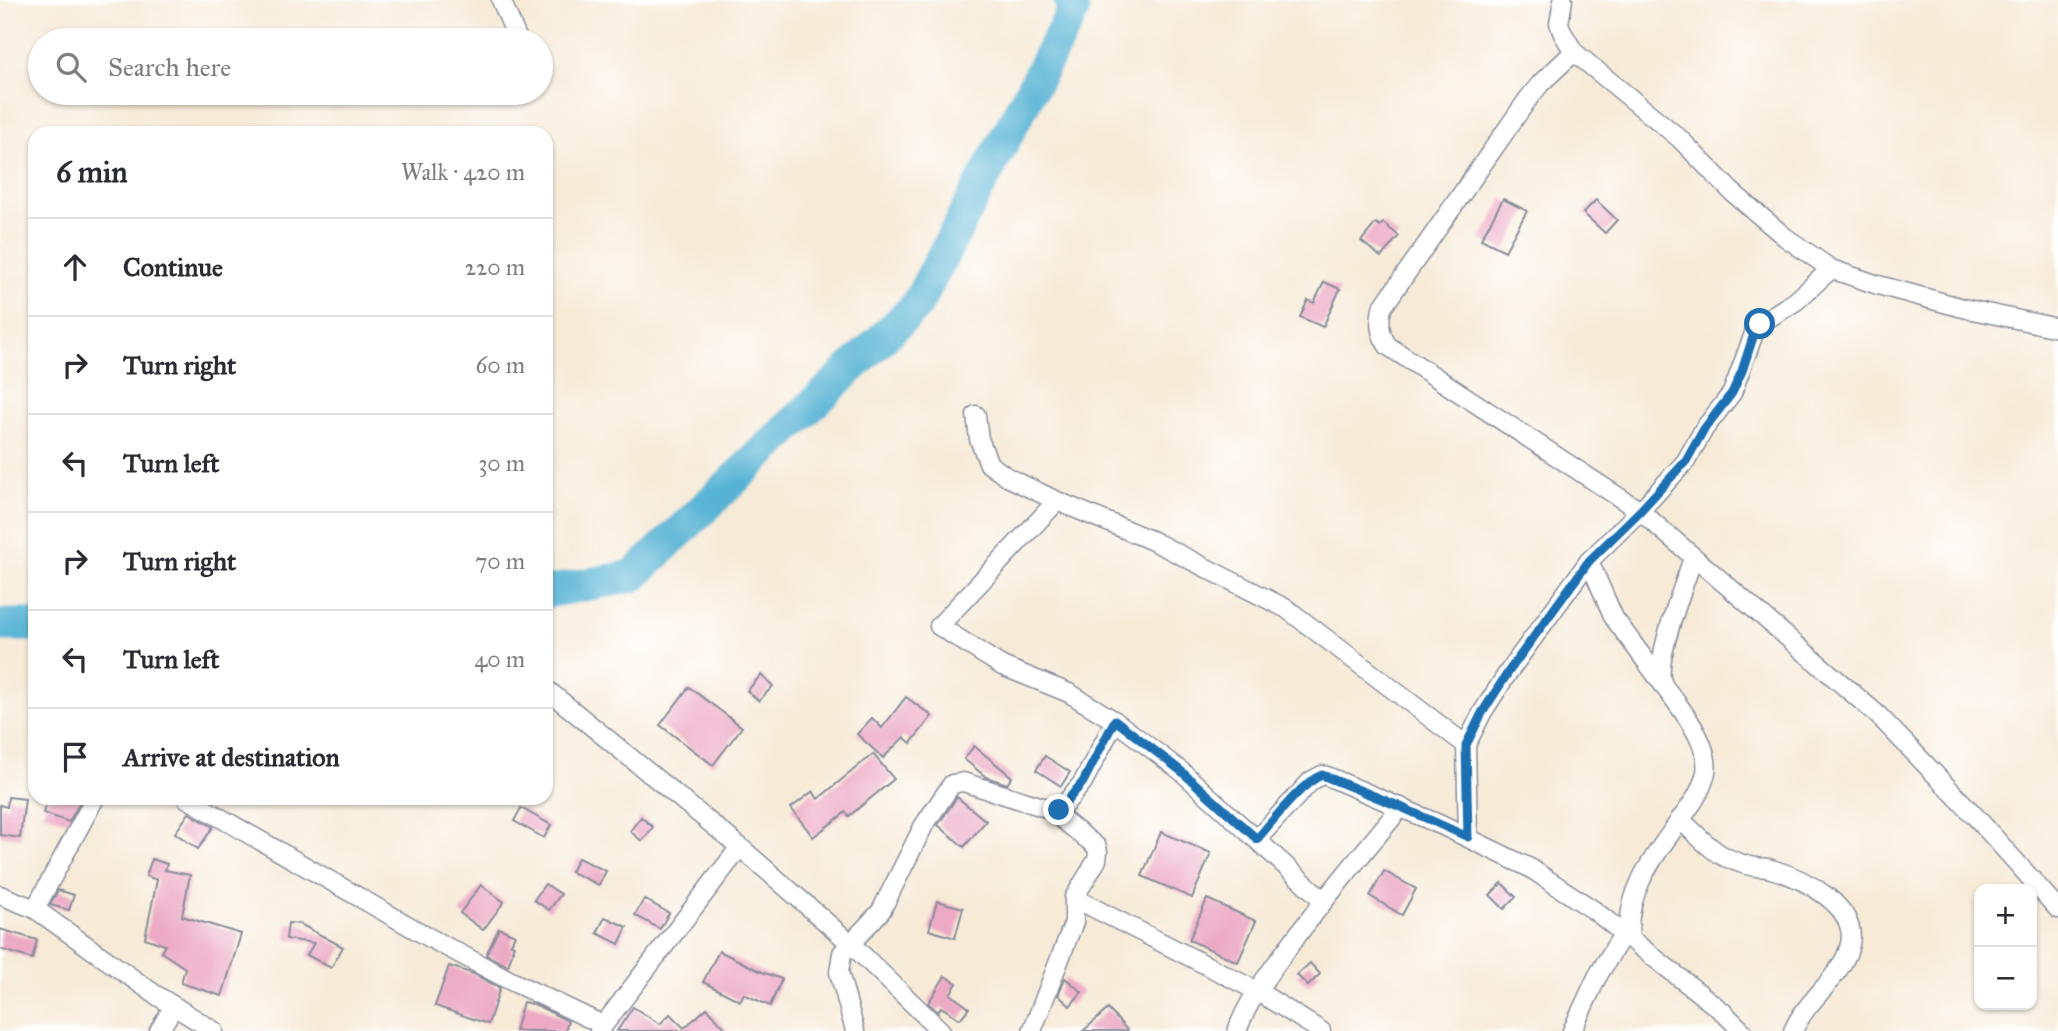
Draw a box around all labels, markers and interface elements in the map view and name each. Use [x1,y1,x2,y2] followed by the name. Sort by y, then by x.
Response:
[28,28,553,105] search box
[52,48,90,86] icon: search
[108,51,231,83] text: Search here
[56,154,128,190] text: 6 min
[401,158,525,186] text: Walk · 420 m
[56,248,94,286] icon: ahead
[123,251,223,283] text: Continue
[465,253,525,281] text: 220 m
[1744,308,1775,339] route start
[56,346,94,384] icon: right
[123,349,236,381] text: Turn right
[476,351,525,379] text: 60 m
[56,444,94,482] icon: left
[123,447,219,479] text: Turn left
[478,449,525,477] text: 30 m
[56,542,94,580] icon: right
[123,545,236,577] text: Turn right
[475,547,525,575] text: 70 m
[56,640,94,678] icon: left
[123,643,219,675] text: Turn left
[475,645,525,673] text: 40 m
[56,738,94,776] icon: arrive
[123,741,340,773] text: Arrive at destination
[1043,794,1074,825] route end
[1974,884,2037,1010] map controls
[1974,884,2037,947] button: +
[1974,947,2037,1010] button: −

